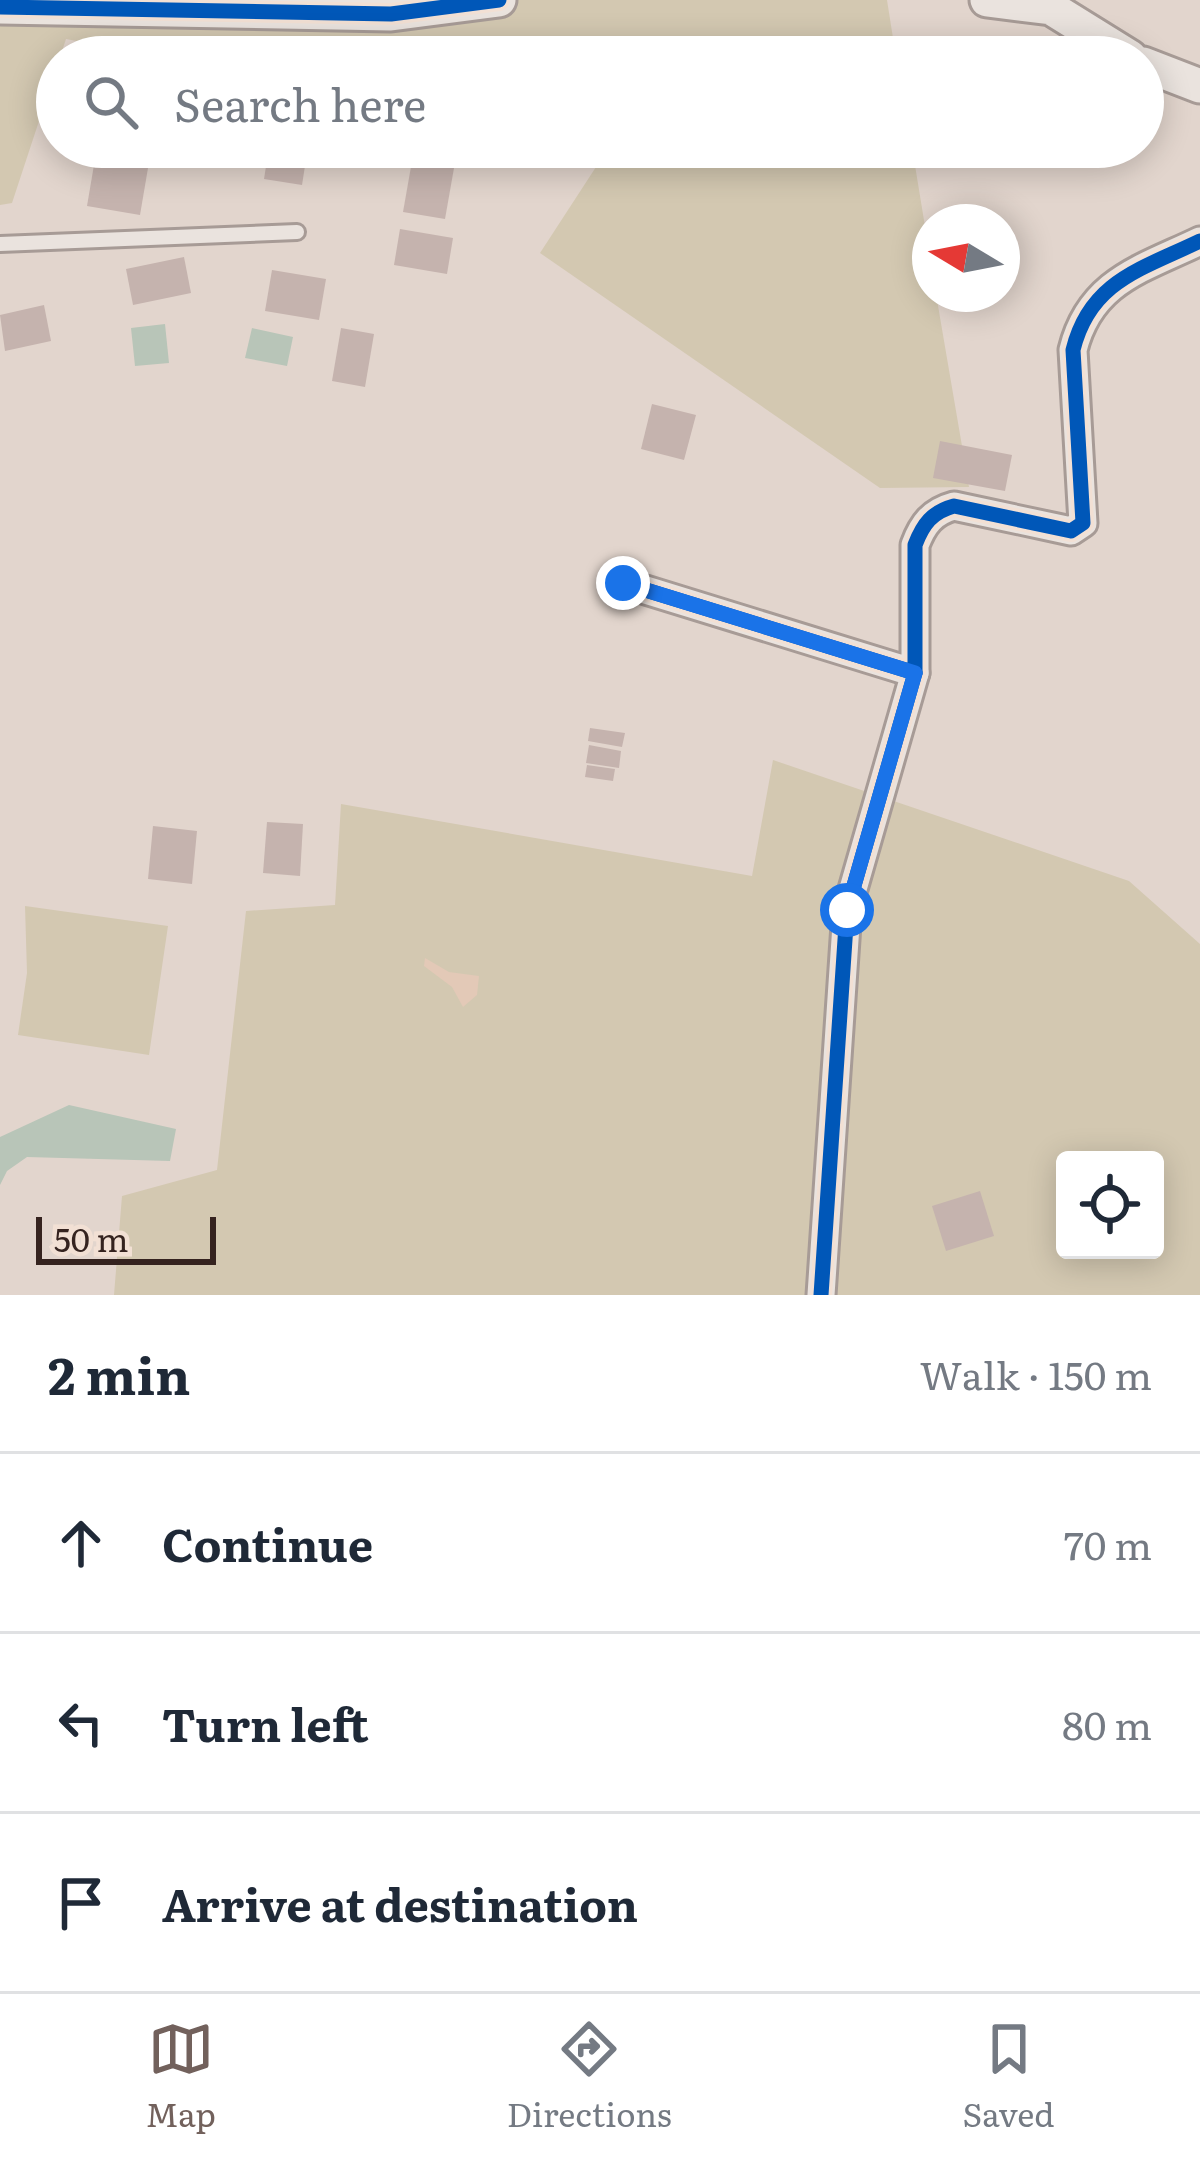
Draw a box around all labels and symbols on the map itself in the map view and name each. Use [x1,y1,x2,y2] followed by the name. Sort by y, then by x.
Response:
[912,204,1020,312] north arrow
[596,556,650,610] route end
[820,883,874,937] route start
[36,1211,216,1264] scale bar

